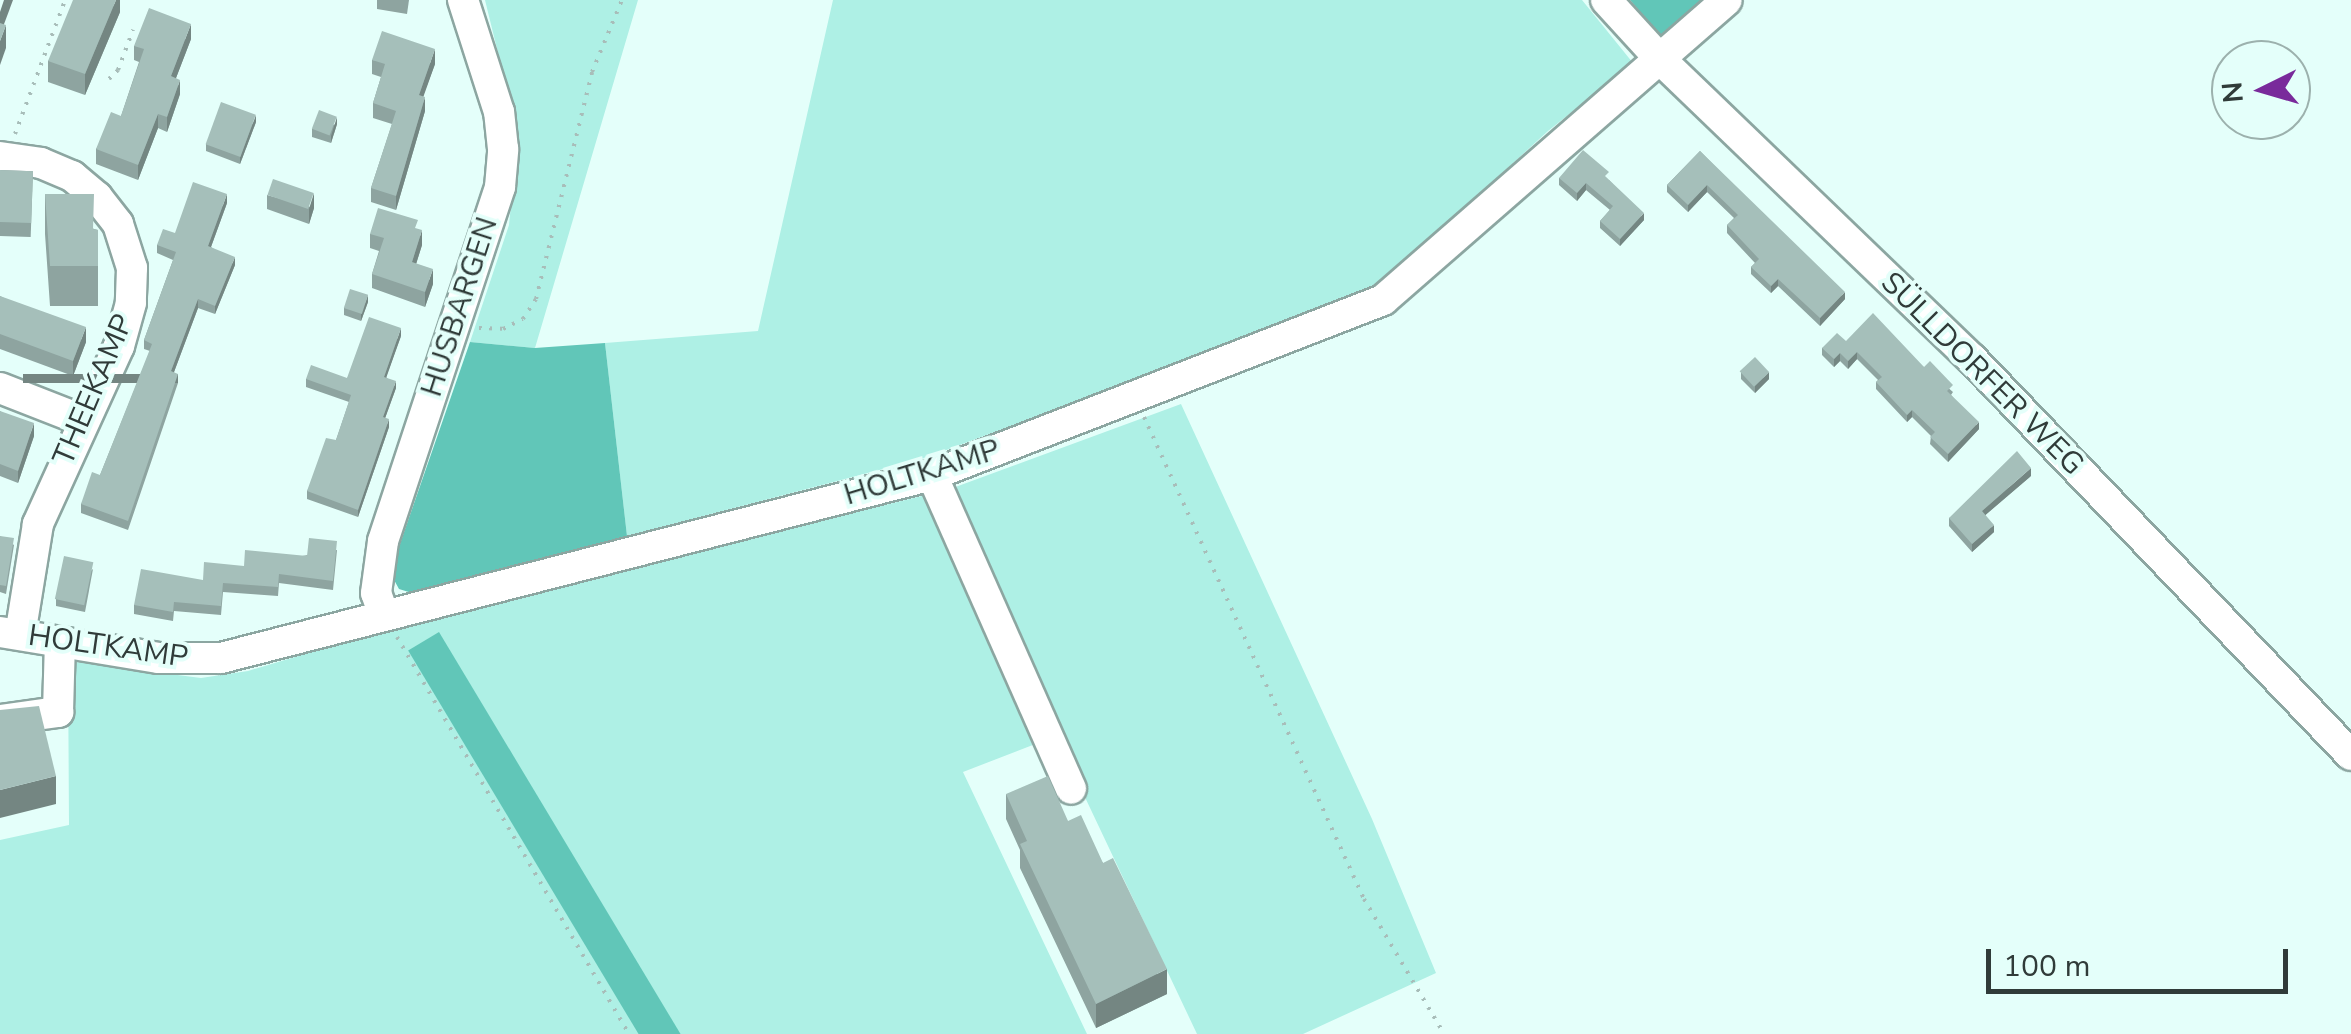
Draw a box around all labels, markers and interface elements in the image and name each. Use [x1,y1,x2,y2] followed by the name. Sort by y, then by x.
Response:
[2211,40,2311,140] north arrow
[2213,80,2253,105] text: N
[414,213,506,401] street label: HUSBARGEN
[1873,265,2091,483] street label: SÜLLDORFER WEG
[46,309,142,471] street label: THEEKAMP
[840,432,1004,514] street label: HOLTKAMP
[26,618,190,676] street label: HOLTKAMP
[1991,929,2294,991] scale bar
[2003,946,2090,987] text: 100 m

